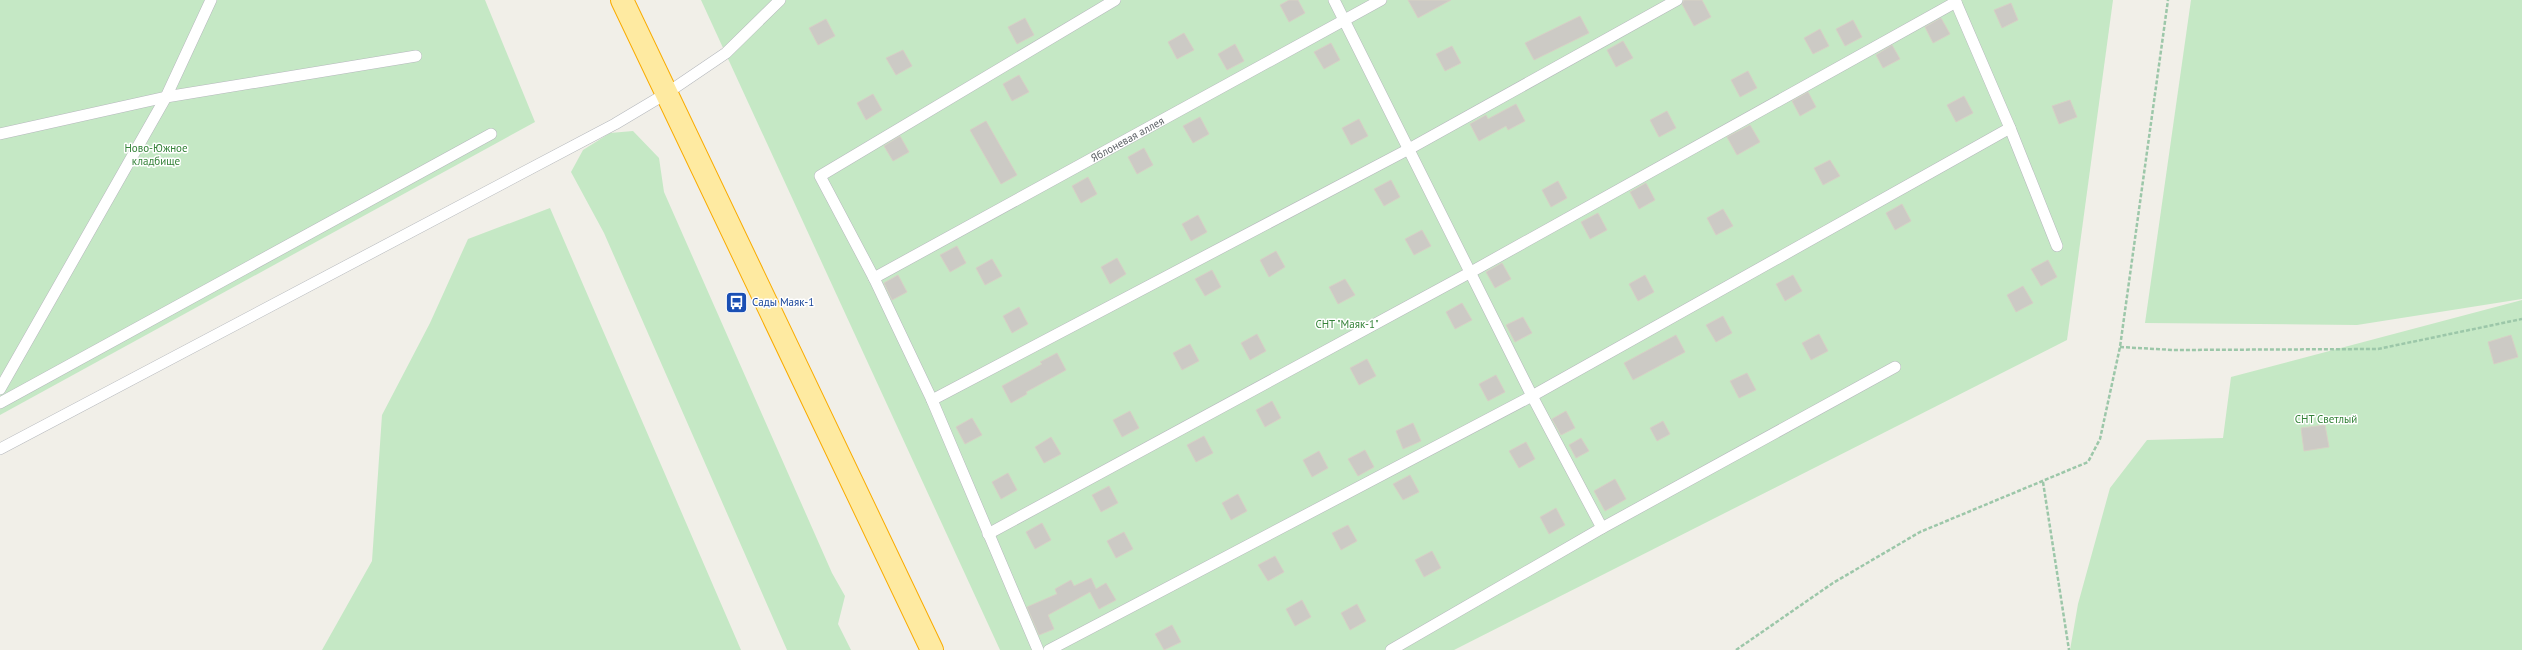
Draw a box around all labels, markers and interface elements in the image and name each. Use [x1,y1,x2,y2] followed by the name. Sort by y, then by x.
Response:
[1088,113,1167,165] street label: Яблоневая аллея
[124,141,188,168] park label: Ново-Южное кладбище
[723,289,749,315] bus stop icon: Сады Маяк-1
[752,295,814,309] place label: Сады Маяк-1
[1315,317,1379,331] park label: СНТ "Маяк-1"
[2295,412,2357,426] park label: СНТ Светлый

